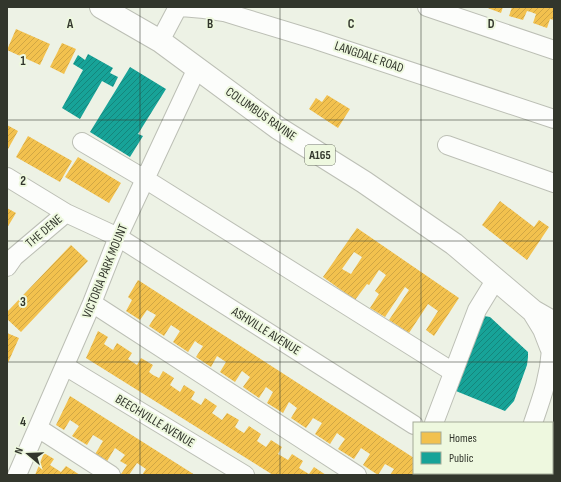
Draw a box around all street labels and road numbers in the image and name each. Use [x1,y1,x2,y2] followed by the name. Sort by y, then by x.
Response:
[332,38,406,76] street label: LANGDALE ROAD
[222,84,300,144] street label: COLUMBUS RAVINE
[305,145,335,165] road number: A165
[22,211,66,251] street label: THE DENE
[79,222,131,320] street label: VICTORIA PARK MOUNT
[228,303,303,358] street label: ASHVILLE AVENUE
[112,391,198,451] street label: BEECHVILLE AVENUE

